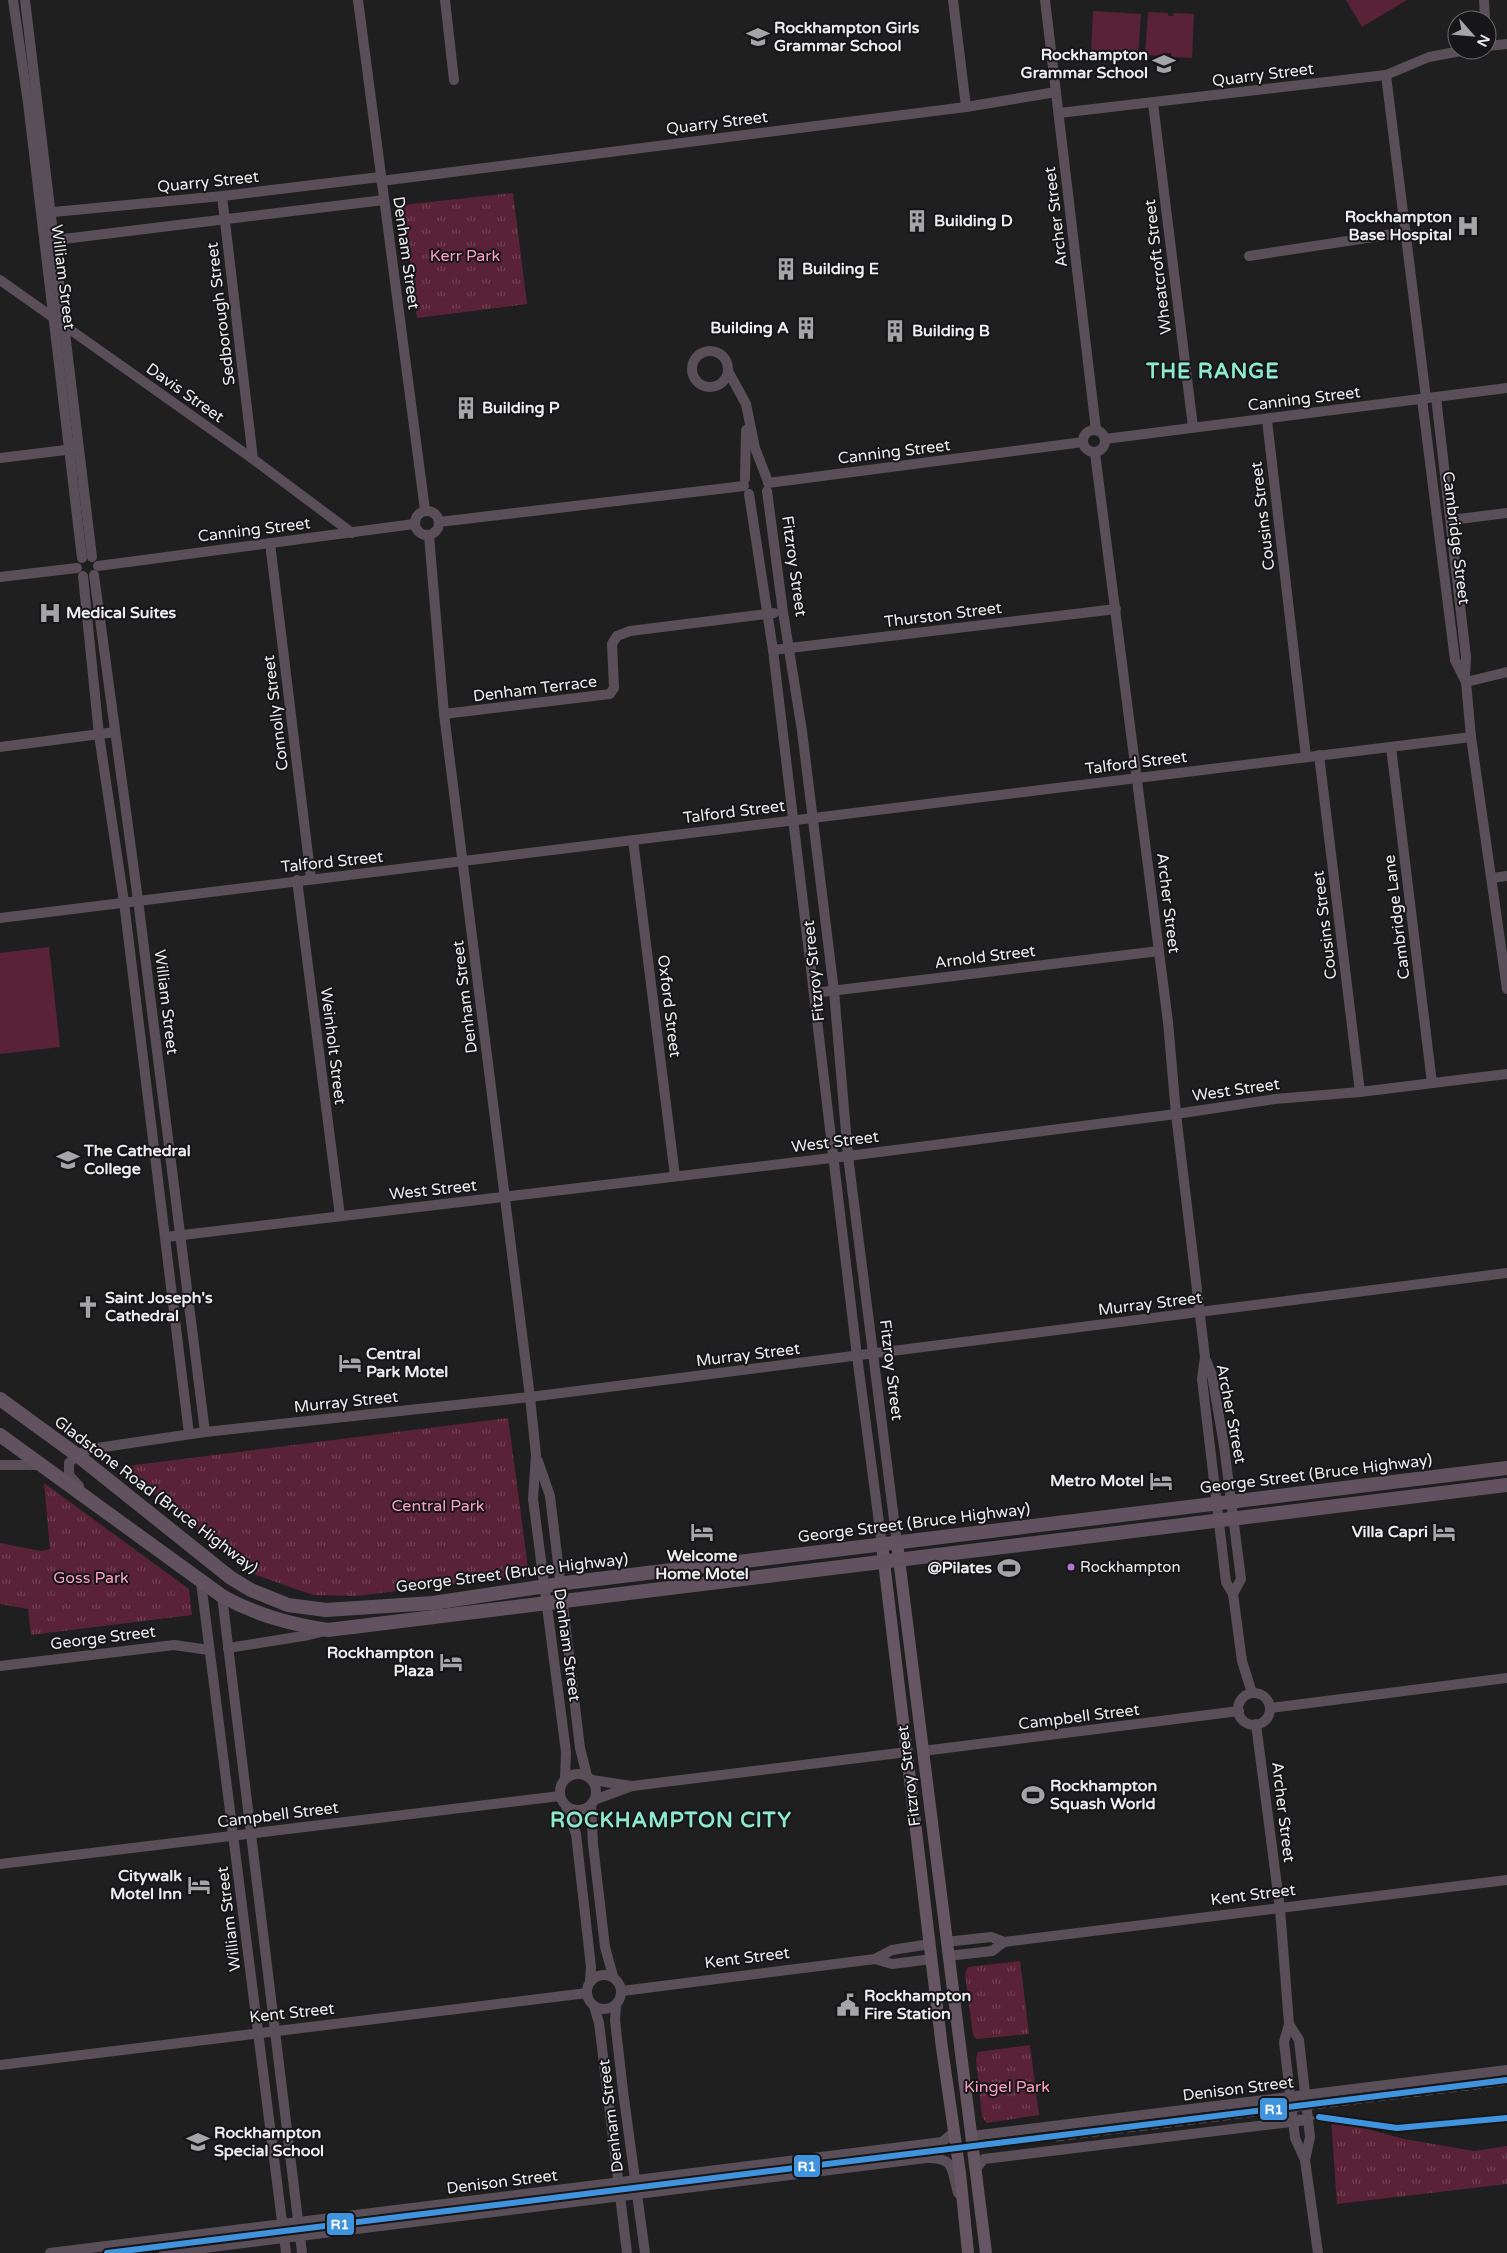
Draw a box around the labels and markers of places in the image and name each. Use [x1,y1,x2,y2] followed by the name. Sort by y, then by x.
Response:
[774,18,920,56] place label: Rockhampton Girls Grammar School
[745,24,771,50] school or university icon: Rockhampton Girls Grammar School
[1021,45,1148,83] place label: Rockhampton Grammar School
[1151,51,1177,77] school or university icon: Rockhampton Grammar School
[1345,207,1452,245] place label: Rockhampton Base Hospital
[904,208,930,234] building icon: Building D
[934,211,1013,231] place label: Building D
[1455,213,1481,239] hospital icon: Rockhampton Base Hospital
[773,256,799,282] building icon: Building E
[802,259,879,279] place label: Building E
[793,315,819,341] building icon: Building A
[710,318,789,338] place label: Building A
[882,318,908,344] building icon: Building B
[912,321,990,341] place label: Building B
[453,395,479,421] building icon: Building P
[482,398,560,418] place label: Building P
[37,600,63,626] hospital icon: Medical Suites
[66,603,177,623] place label: Medical Suites
[83,1141,191,1179] place label: The Cathedral College
[55,1147,81,1173] school or university icon: The Cathedral College
[105,1288,213,1326] place label: Saint Joseph's Cathedral
[75,1294,101,1320] church icon: Saint Joseph's Cathedral
[366,1344,448,1382] place label: Central Park Motel
[337,1350,363,1376] hotel icon: Central Park Motel
[1148,1468,1174,1494] hotel icon: Metro Motel
[1050,1471,1144,1491] place label: Metro Motel
[689,1519,715,1545] hotel icon: Welcome Home Motel
[1431,1519,1457,1545] hotel icon: Villa Capri
[1352,1522,1428,1542] place label: Villa Capri
[655,1546,749,1584] place label: Welcome Home Motel
[996,1555,1022,1581] sports icon: @Pilates
[928,1558,992,1578] place label: @Pilates
[1080,1558,1181,1576] place label: Rockhampton
[1066,1562,1076,1572] marker: Rockhampton
[327,1643,434,1681] place label: Rockhampton Plaza
[438,1649,464,1675] hotel icon: Rockhampton Plaza
[1050,1776,1157,1814] place label: Rockhampton Squash World
[1020,1782,1046,1808] sports icon: Rockhampton Squash World
[110,1866,182,1904] place label: Citywalk Motel Inn
[186,1872,212,1898] hotel icon: Citywalk Motel Inn
[864,1986,971,2024] place label: Rockhampton Fire Station
[835,1992,861,2018] public building icon: Rockhampton Fire Station
[214,2123,324,2161] place label: Rockhampton Special School
[185,2129,211,2155] school or university icon: Rockhampton Special School

